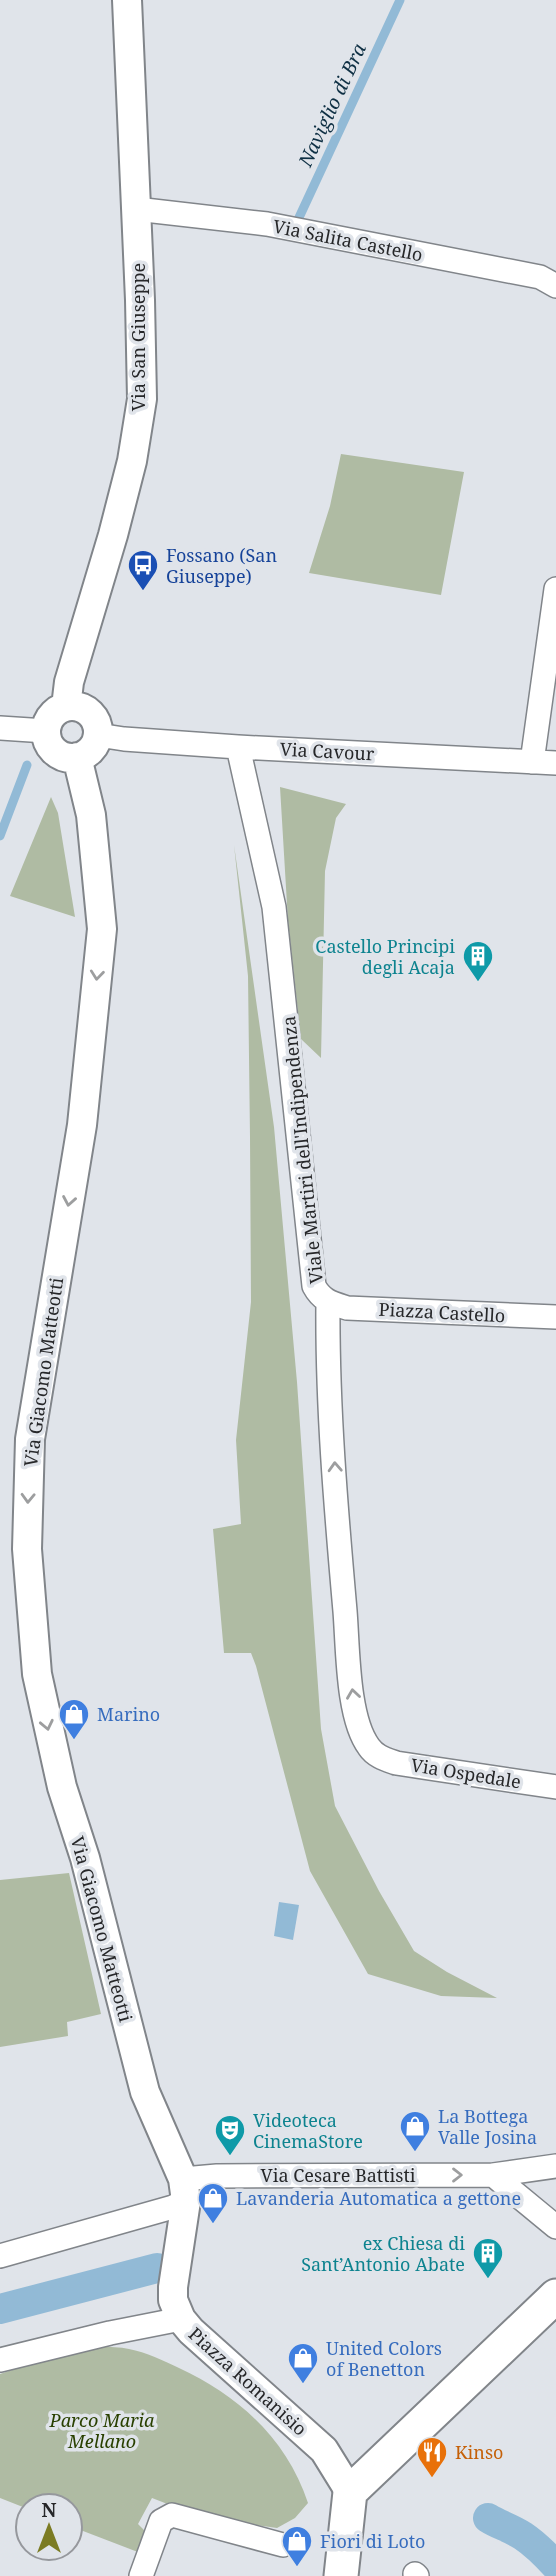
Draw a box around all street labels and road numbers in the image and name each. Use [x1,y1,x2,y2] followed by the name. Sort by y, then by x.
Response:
[271,214,425,266] street label: Via Salita Castello
[126,263,150,411] street label: Via San Giuseppe
[279,737,375,765] street label: Via Cavour
[276,1015,328,1285] street label: Viale Martiri dell'Indipendenza
[18,1276,68,1468] street label: Via Giacomo Matteotti
[378,1297,506,1327] street label: Piazza Castello
[409,1752,523,1794] street label: Via Ospedale
[66,1834,138,2025] street label: Via Giacomo Matteotti
[261,2163,416,2187] street label: Via Cesare Battisti
[184,2322,312,2440] street label: Piazza Romanisio

